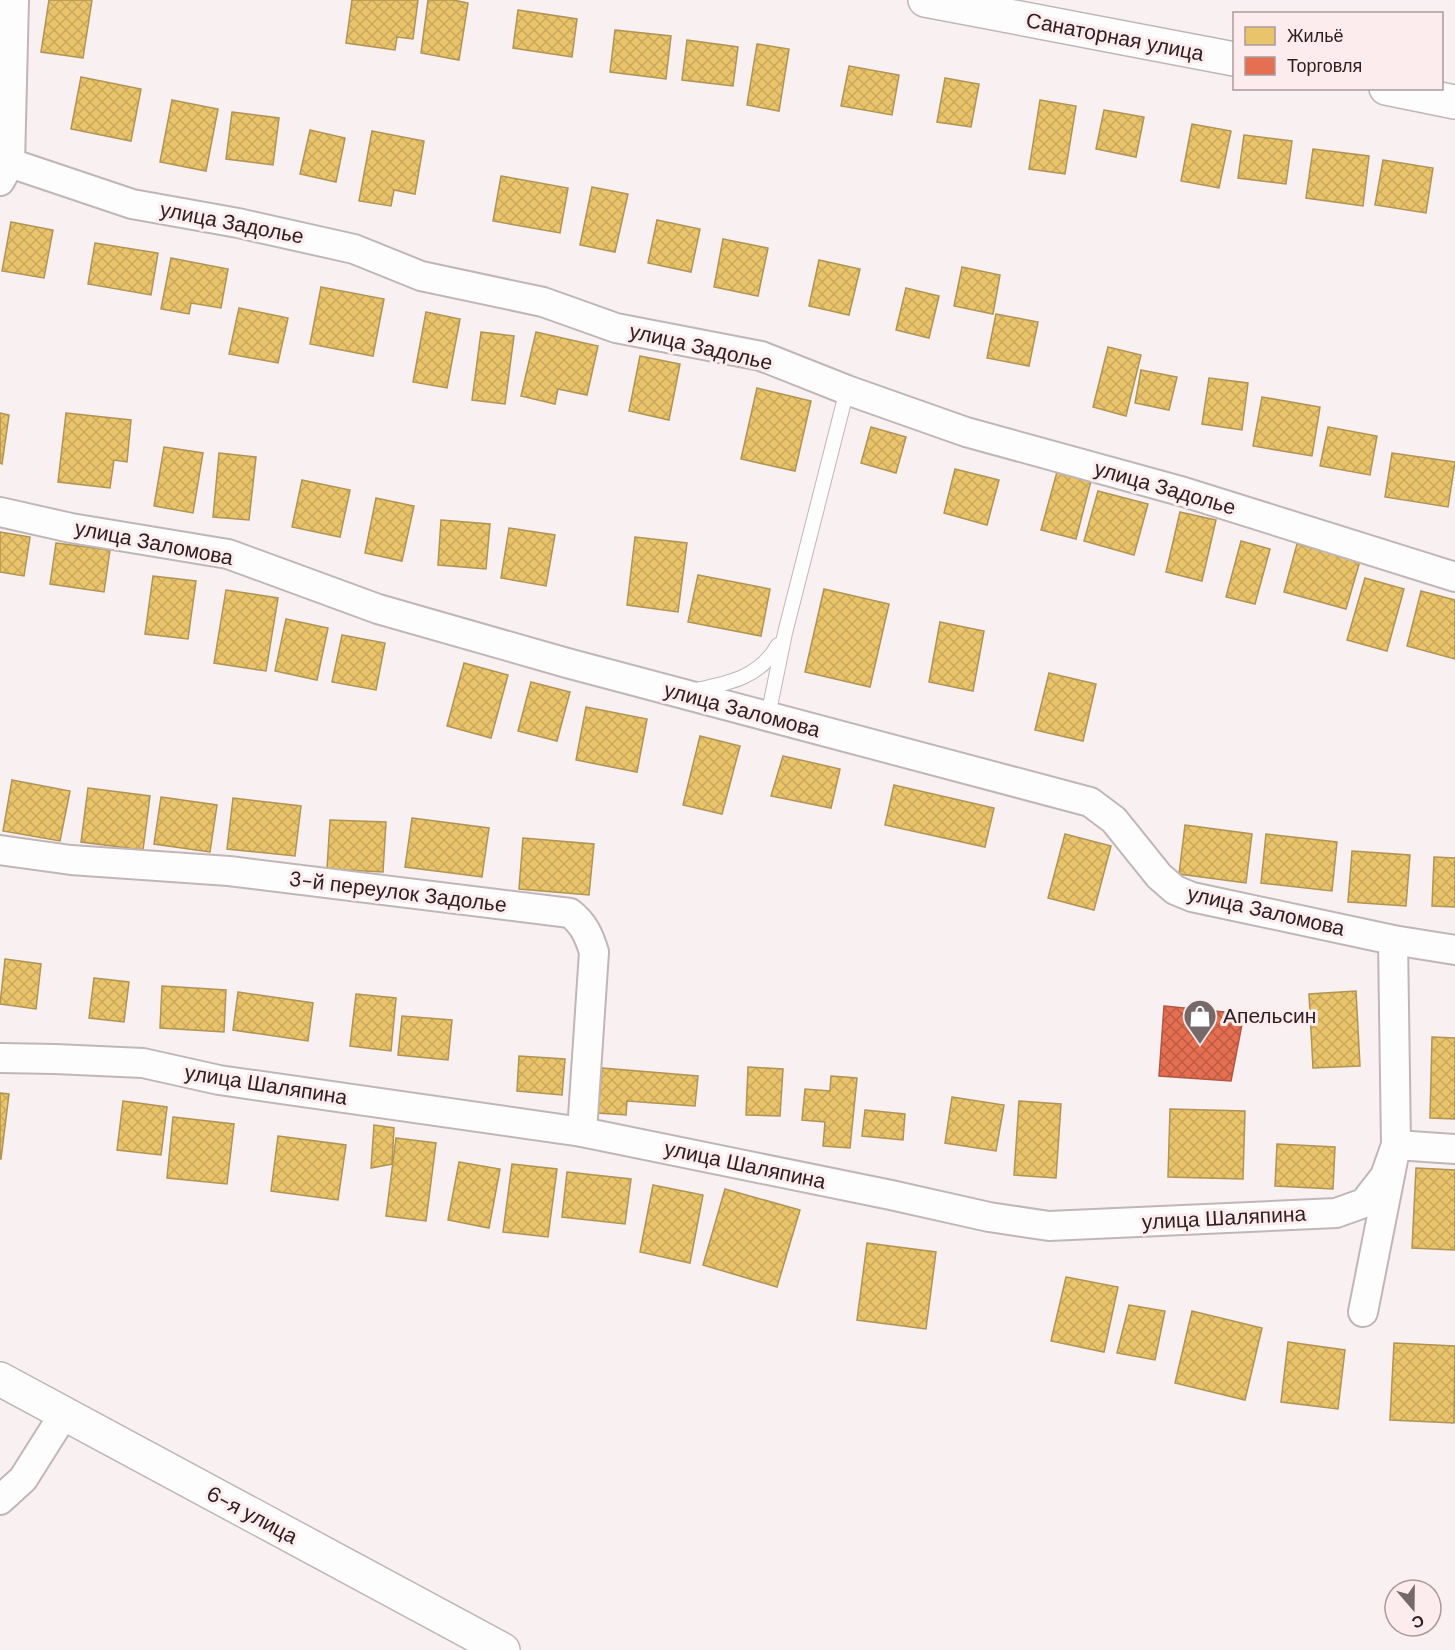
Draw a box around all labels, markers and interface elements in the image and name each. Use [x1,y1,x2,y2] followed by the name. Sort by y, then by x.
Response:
[1024,6,1207,68] street label: Санаторная улица
[1233,12,1443,90] legend
[1287,24,1344,48] text: Жильё
[1287,54,1362,78] text: Торговля
[158,195,306,251] street label: улица Задолье
[627,317,775,377] street label: улица Задолье
[1091,454,1239,522] street label: улица Задолье
[73,514,236,572] street label: улица Заломова
[661,676,823,744] street label: улица Заломова
[288,865,508,919] street label: 3-й переулок Задолье
[1185,879,1348,943] street label: улица Заломова
[1182,998,1218,1045] shop icon: Апельсин
[1223,1002,1316,1030] place label: Апельсин
[183,1058,350,1112] street label: улица Шаляпина
[662,1134,829,1196] street label: улица Шаляпина
[1141,1200,1307,1236] street label: улица Шаляпина
[202,1479,303,1551] street label: 6-я улица
[1383,1578,1443,1638] north arrow
[1409,1610,1427,1634] text: С

